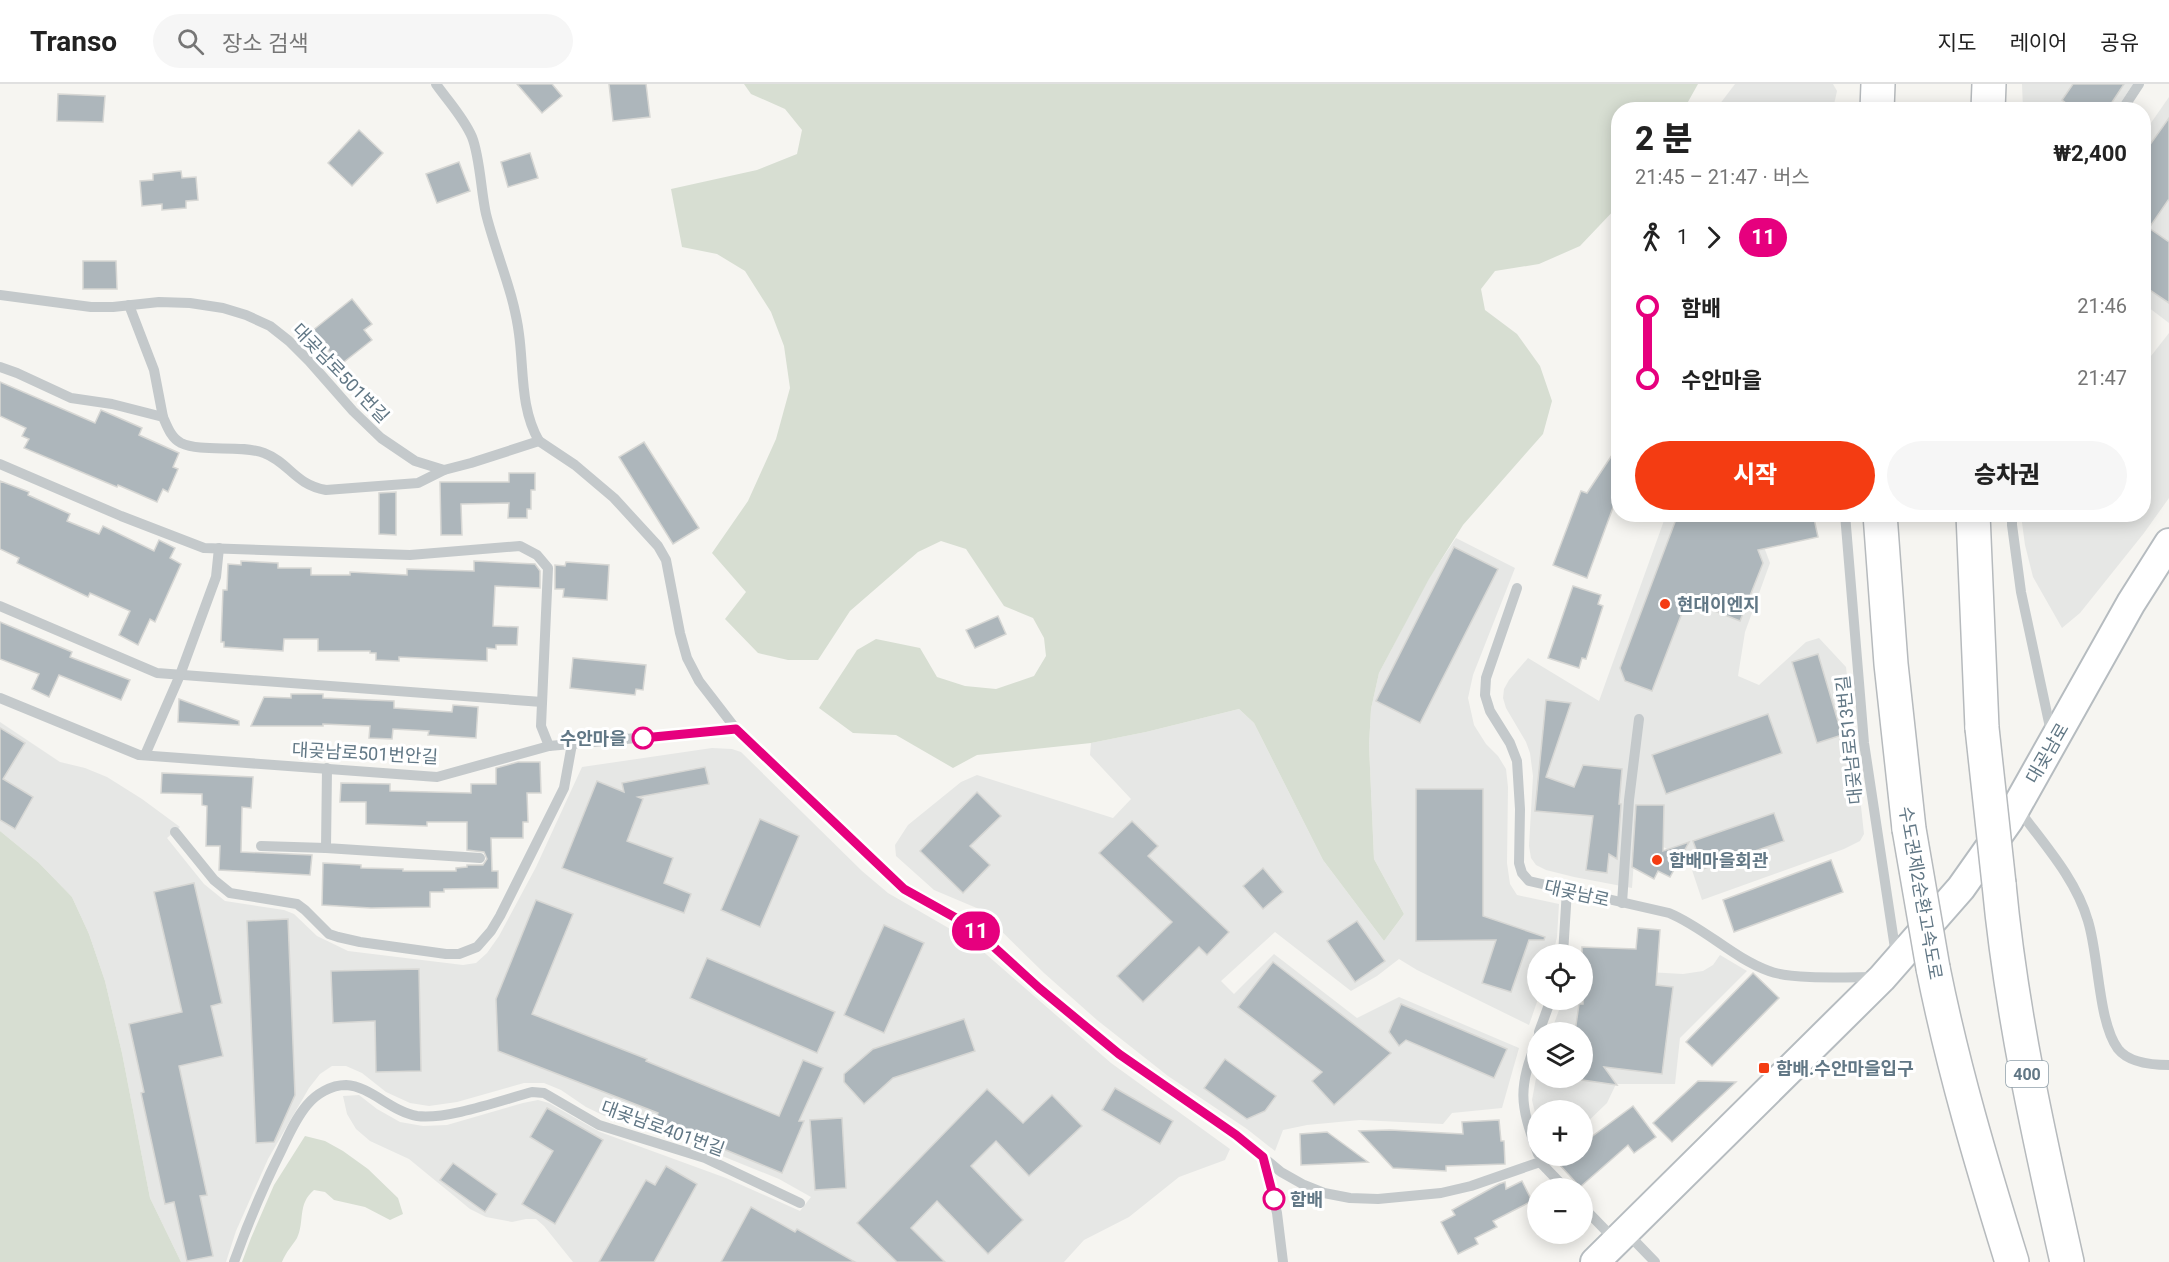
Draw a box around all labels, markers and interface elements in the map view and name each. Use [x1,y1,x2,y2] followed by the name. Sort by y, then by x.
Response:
[153,14,573,68] search box
[30,25,117,58] text: Transo
[174,25,207,58] icon: search
[222,31,309,56] text: 장소 검색
[1938,31,1976,55] text: 지도
[2009,31,2067,55] text: 레이어
[2100,31,2139,55] text: 공유
[1635,119,1693,158] text: 2 분
[2053,141,2127,166] text: ₩2,400
[1635,165,1810,189] text: 21:45 – 21:47 · 버스
[1635,221,1668,254] icon: walk
[1697,221,1730,254] icon: forward
[1677,225,1688,249] text: 1
[1751,225,1775,249] text: 11
[2077,294,2127,318] text: 21:46
[1681,296,1721,321] text: 함배
[288,319,394,427] street label: 대곶남로501번길
[2077,366,2127,390] text: 21:47
[1681,368,1762,393] text: 수안마을
[1635,441,1875,510] button: 시작
[1887,441,2127,510] button: 승차권
[1677,594,1760,615] place label: 현대이엔지
[1658,597,1672,611] marker: 현대이엔지
[1832,674,1866,806] street label: 대곶남로513번길
[2021,719,2073,787] street label: 대곶남로
[632,727,654,749] marker: 수안마을
[560,728,626,749] place label: 수안마을
[291,739,439,767] street label: 대곶남로501번안길
[1895,805,1947,981] street label: 수도권제2순환고속도로
[1669,850,1769,871] place label: 함배마을회관
[1650,853,1664,867] marker: 함배마을회관
[1542,875,1612,911] street label: 대곶남로
[949,912,1003,950] line badge: 11
[964,919,988,943] text: 11
[1527,944,1593,1244] map controls
[1527,944,1593,1010] button: locate
[1527,1022,1593,1088] button: layers
[1776,1058,1914,1079] place label: 함배.수안마을입구
[1757,1061,1771,1075] marker: 함배.수안마을입구
[2006,1061,2048,1087] road number: 400
[598,1096,728,1160] street label: 대곶남로401번길
[1527,1100,1593,1166] button: +
[1527,1178,1593,1244] button: −
[1263,1188,1285,1210] marker: 함배
[1290,1189,1323,1210] place label: 함배

